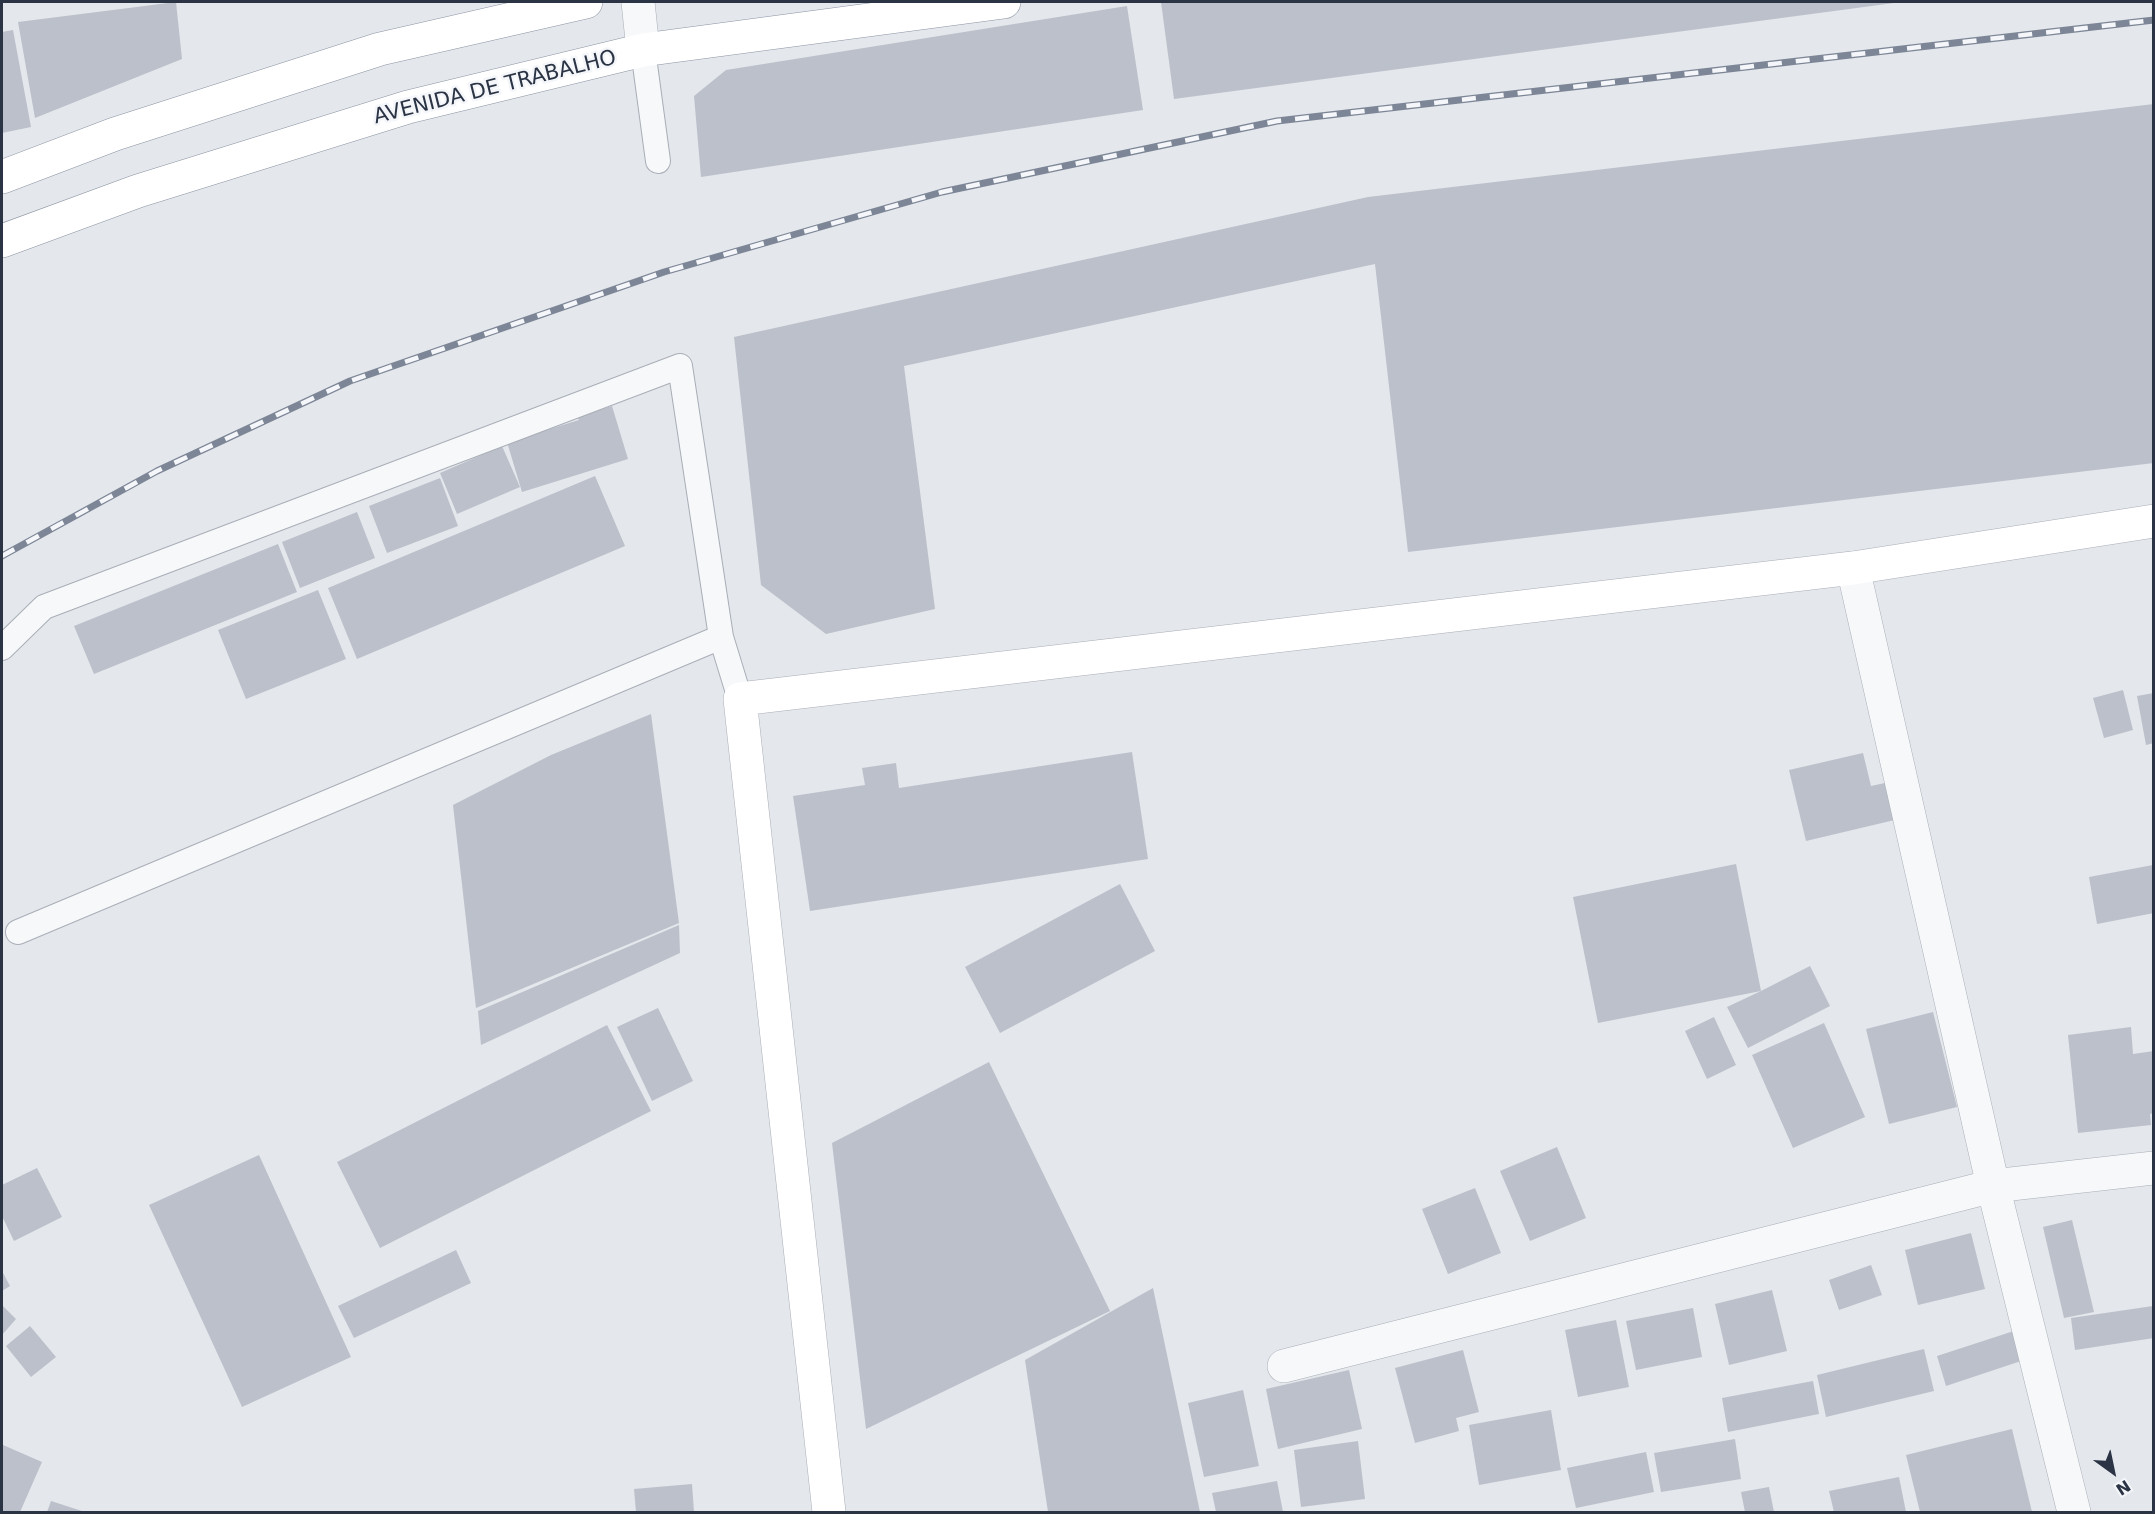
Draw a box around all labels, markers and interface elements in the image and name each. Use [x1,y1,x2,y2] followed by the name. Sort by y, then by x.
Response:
[371,46,619,130] street label: AVENIDA DE TRABALHO
[2083,1442,2143,1502] north arrow
[2112,1476,2134,1499] text: N

